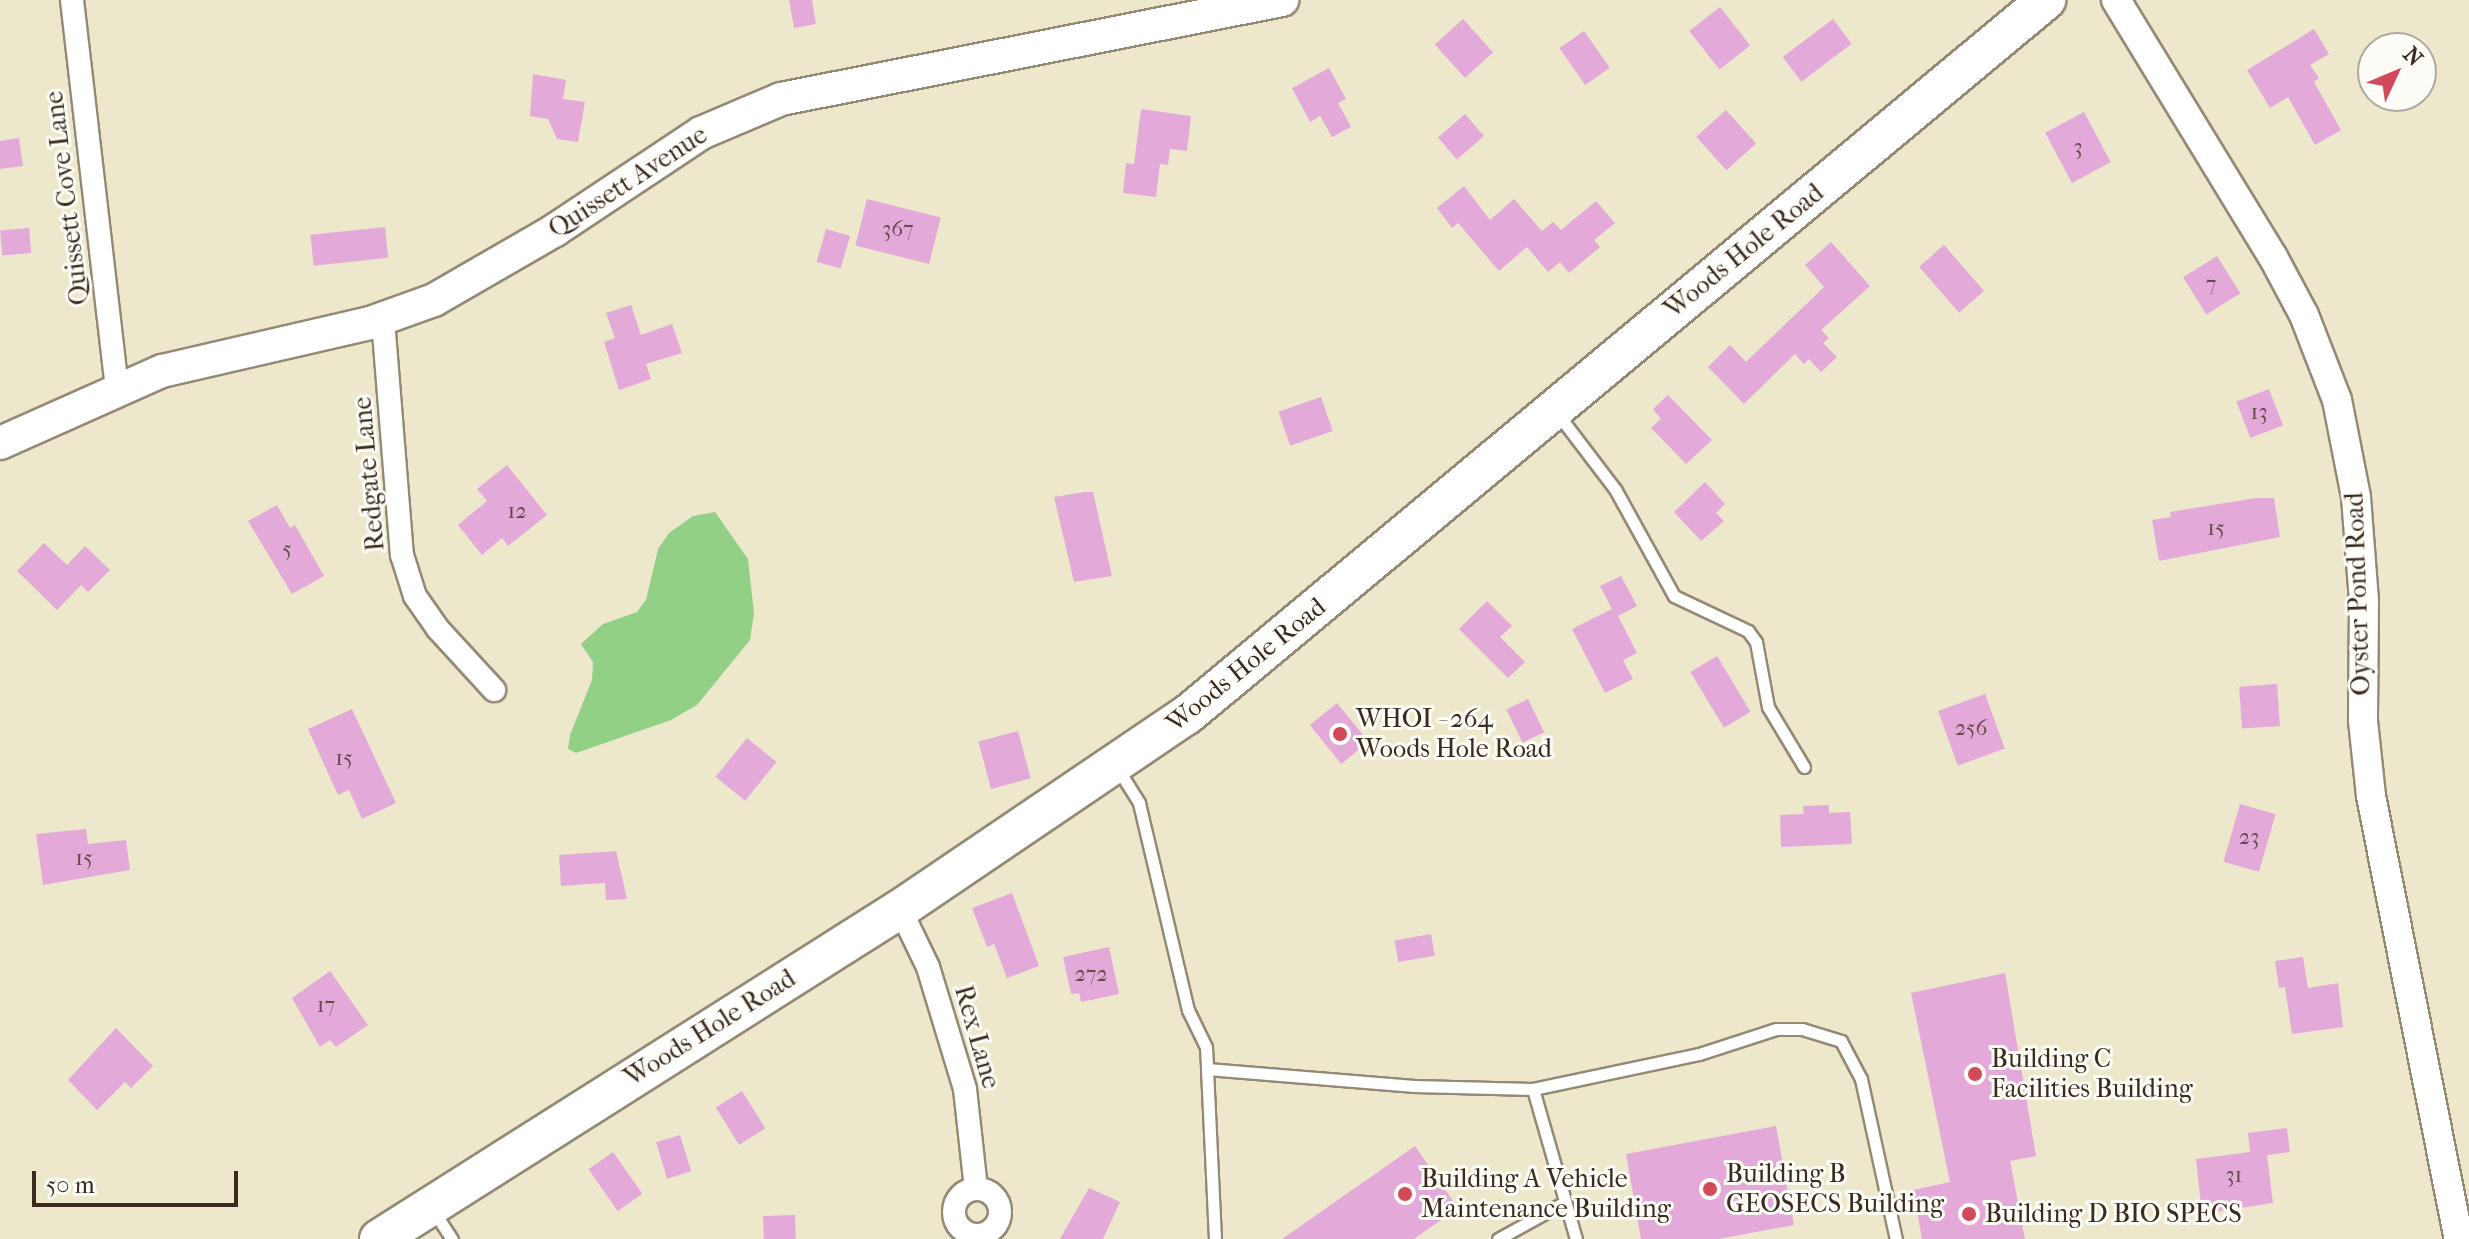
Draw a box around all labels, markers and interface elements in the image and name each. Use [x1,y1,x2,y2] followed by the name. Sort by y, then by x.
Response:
[2357,32,2437,112] north arrow
[2398,42,2428,72] text: N
[38,89,96,307] street label: Quissett Cove Lane
[543,119,713,245] street label: Quissett Avenue
[2073,135,2083,161] house number: 3
[1658,177,1830,325] street label: Woods Hole Road
[882,217,914,243] house number: 367
[2206,272,2216,298] house number: 7
[347,396,391,552] street label: Redgate Lane
[2251,400,2267,426] house number: 13
[2339,492,2377,696] street label: Oyster Pond Road
[507,499,527,525] house number: 12
[2207,516,2225,542] house number: 15
[282,537,292,563] house number: 5
[1160,591,1332,739] street label: Woods Hole Road
[1356,703,1552,764] place label: WHOI - 264 Woods Hole Road
[1955,716,1987,742] house number: 256
[1331,725,1349,743] marker: WHOI - 264 Woods Hole Road
[335,746,353,772] house number: 15
[2239,825,2259,851] house number: 23
[75,846,93,872] house number: 15
[1074,962,1108,988] house number: 272
[619,963,801,1093] street label: Woods Hole Road
[947,982,1007,1092] street label: Rex Lane
[317,993,335,1019] house number: 17
[1991,1043,2193,1104] place label: Building C Facilities Building
[1966,1065,1984,1083] marker: Building C Facilities Building
[36,1155,242,1205] scale bar
[1726,1158,1944,1220] place label: Building B GEOSECS Building
[1421,1163,1671,1224] place label: Building A Vehicle Maintenance Building
[2226,1163,2242,1189] house number: 31
[46,1171,95,1199] text: 50 m
[1701,1180,1719,1198] marker: Building B GEOSECS Building
[1396,1185,1414,1203] marker: Building A Vehicle Maintenance Building
[1985,1198,2242,1230] place label: Building D BIO SPECS
[1960,1205,1978,1223] marker: Building D BIO SPECS

